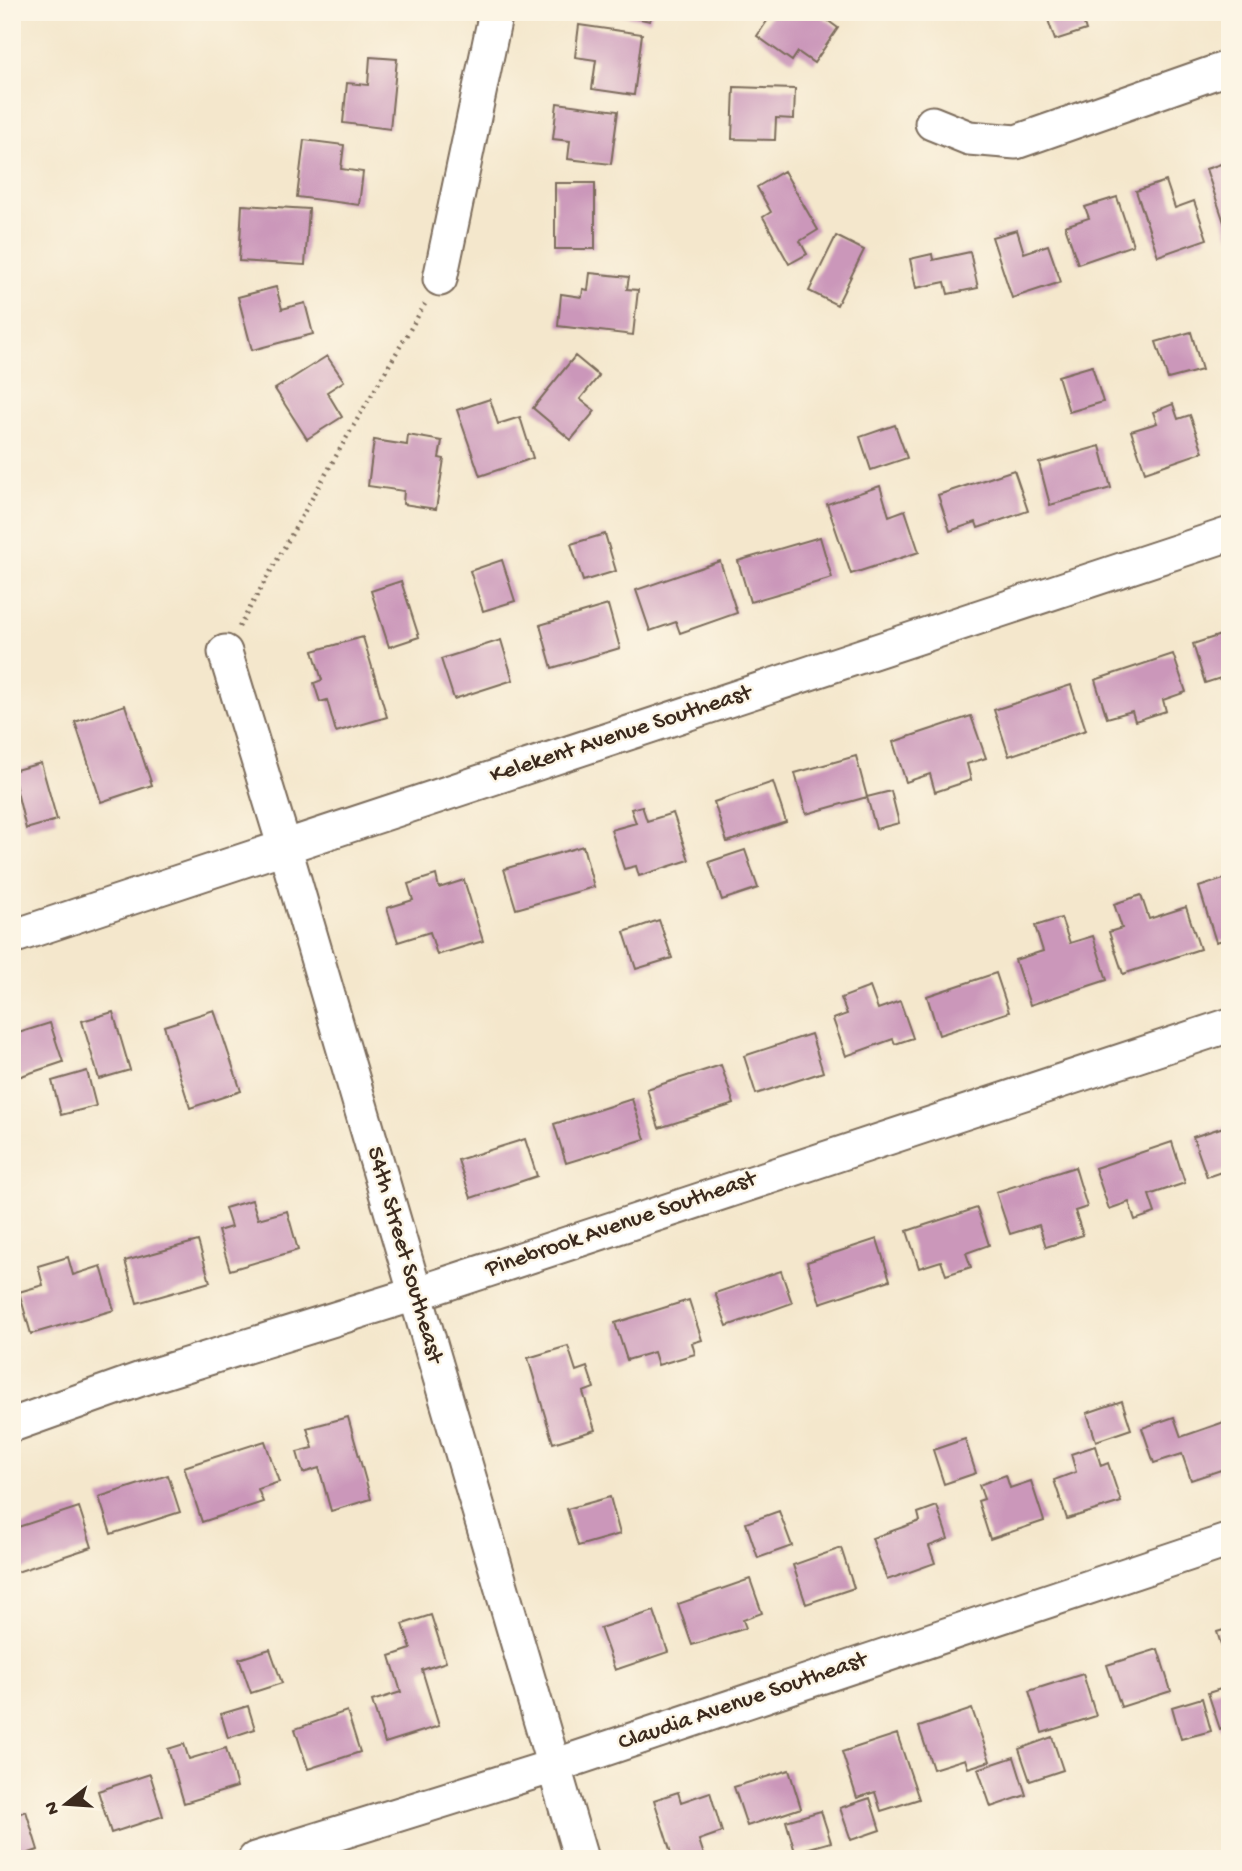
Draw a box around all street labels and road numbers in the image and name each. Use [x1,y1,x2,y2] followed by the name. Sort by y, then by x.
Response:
[487,678,757,791] street label: Kelekent Avenue Southeast
[359,1143,449,1369] street label: 54th Street Southeast
[481,1164,762,1285] street label: Pinebrook Avenue Southeast
[615,1645,873,1758] street label: Claudia Avenue Southeast

